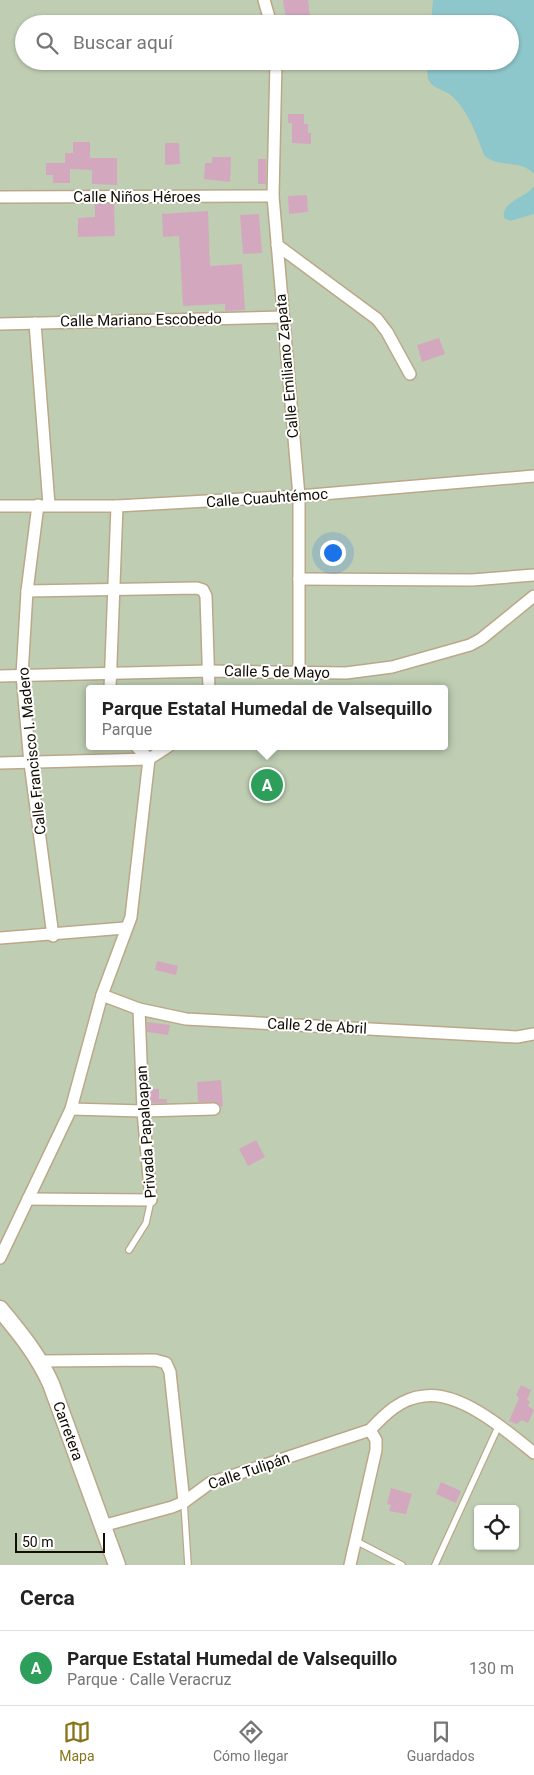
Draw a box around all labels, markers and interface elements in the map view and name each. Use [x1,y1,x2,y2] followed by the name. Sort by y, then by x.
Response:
[15,15,519,70] search box
[33,29,61,57] icon: search
[73,31,173,54] text: Buscar aquí
[73,188,201,206] street label: Calle Niños Héroes
[272,293,302,439] street label: Calle Emiliano Zapata
[60,310,222,330] street label: Calle Mariano Escobedo
[205,485,329,511] street label: Calle Cuauhtémoc
[320,540,346,566] your location
[224,662,330,682] street label: Calle 5 de Mayo
[14,666,50,836] street label: Calle Francisco I. Madero
[86,685,448,750] popup
[102,697,432,720] text: Parque Estatal Humedal de Valsequillo
[102,720,152,739] text: Parque
[251,766,283,804] pin: A
[267,1014,367,1038] street label: Calle 2 de Abril
[132,1065,160,1199] street label: Privada Papaloapan
[49,1399,87,1463] street label: Carretera
[206,1449,292,1493] street label: Calle Tulipán
[474,1505,519,1550] map controls
[474,1505,519,1550] button: locate
[15,1530,105,1553] scale bar
[22,1534,54,1550] text: 50 m
[20,1586,75,1610] text: Cerca
[67,1647,397,1670] text: Parque Estatal Humedal de Valsequillo
[31,1659,41,1678] text: A
[469,1659,514,1678] text: 130 m
[67,1670,232,1689] text: Parque · Calle Veracruz
[59,1718,95,1764] tab: Mapa
[213,1718,288,1764] tab: Cómo llegar
[407,1718,475,1764] tab: Guardados

